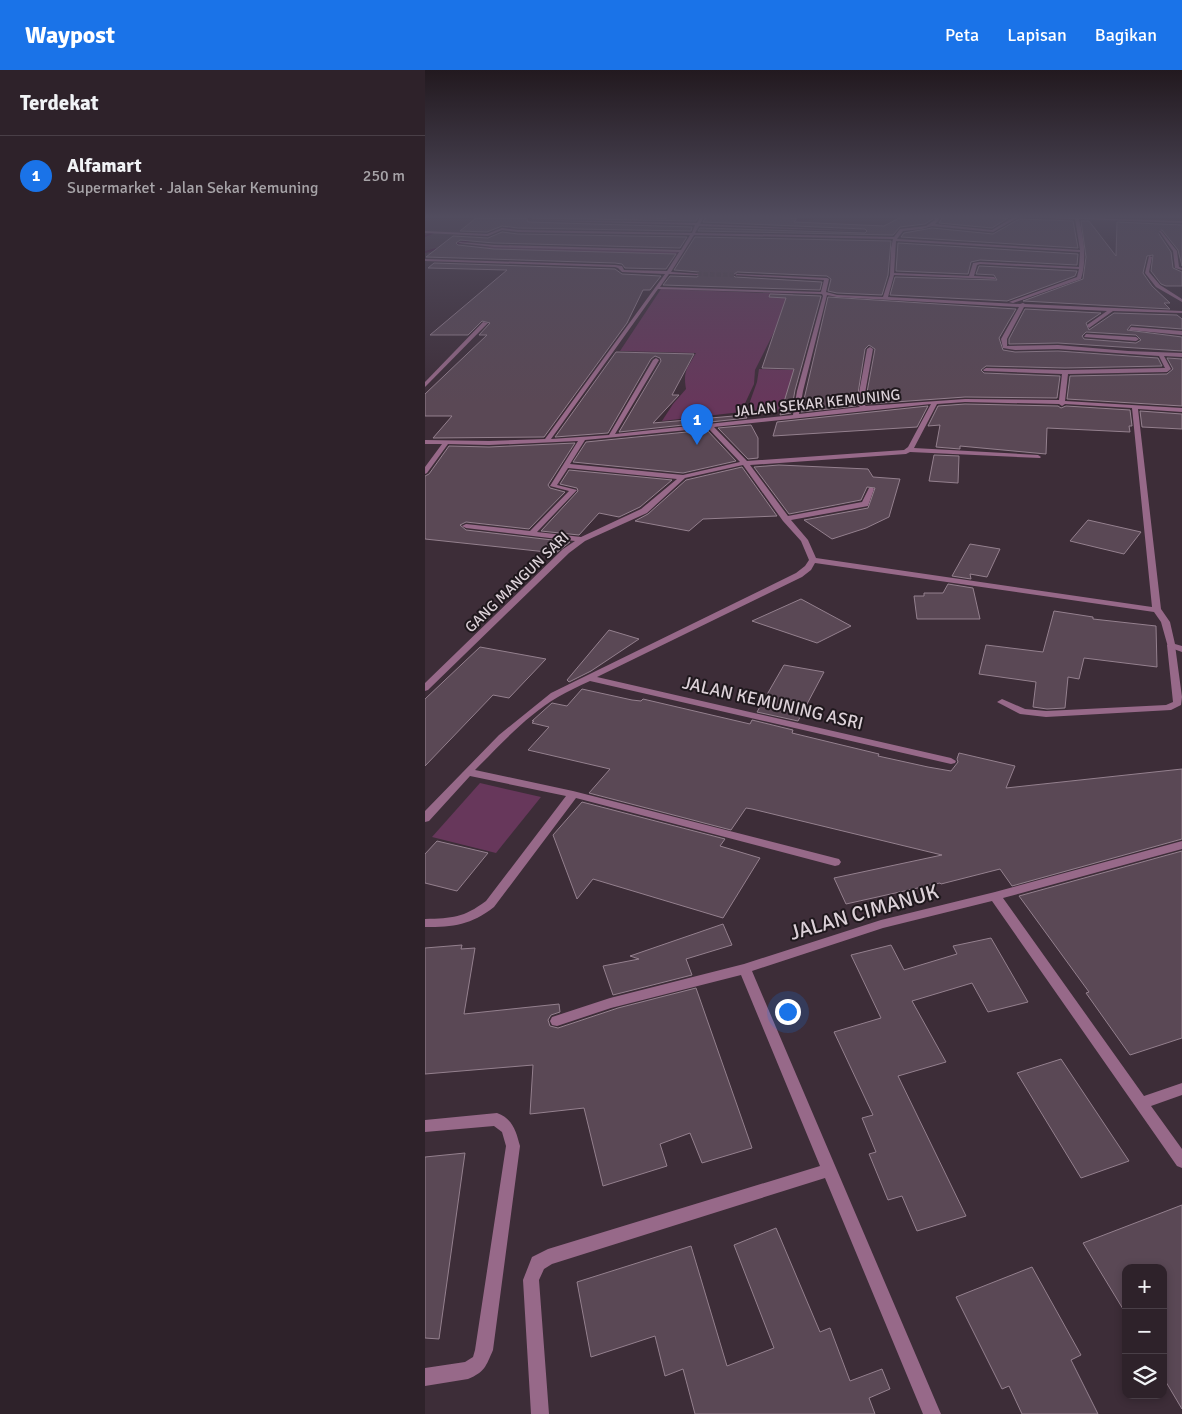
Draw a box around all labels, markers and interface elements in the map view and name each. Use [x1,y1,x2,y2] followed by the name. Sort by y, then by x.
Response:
[25,20,115,50] text: Waypost
[945,24,979,46] text: Peta
[1007,24,1067,46] text: Lapisan
[1095,24,1157,46] text: Bagikan
[20,90,99,116] text: Terdekat
[67,154,142,178] text: Alfamart
[32,166,40,186] text: 1
[363,166,405,186] text: 250 m
[67,178,318,198] text: Supermarket · Jalan Sekar Kemuning
[733,385,901,421] street label: JALAN SEKAR KEMUNING
[681,404,713,445] pin: 1
[461,528,573,636] street label: GANG MANGUN SARI
[680,671,866,735] street label: JALAN KEMUNING ASRI
[786,878,942,946] street label: JALAN CIMANUK
[775,999,801,1025] your location
[1122,1264,1167,1399] map controls
[1122,1264,1167,1309] button: +
[1122,1309,1167,1354] button: −
[1122,1354,1167,1399] button: layers

